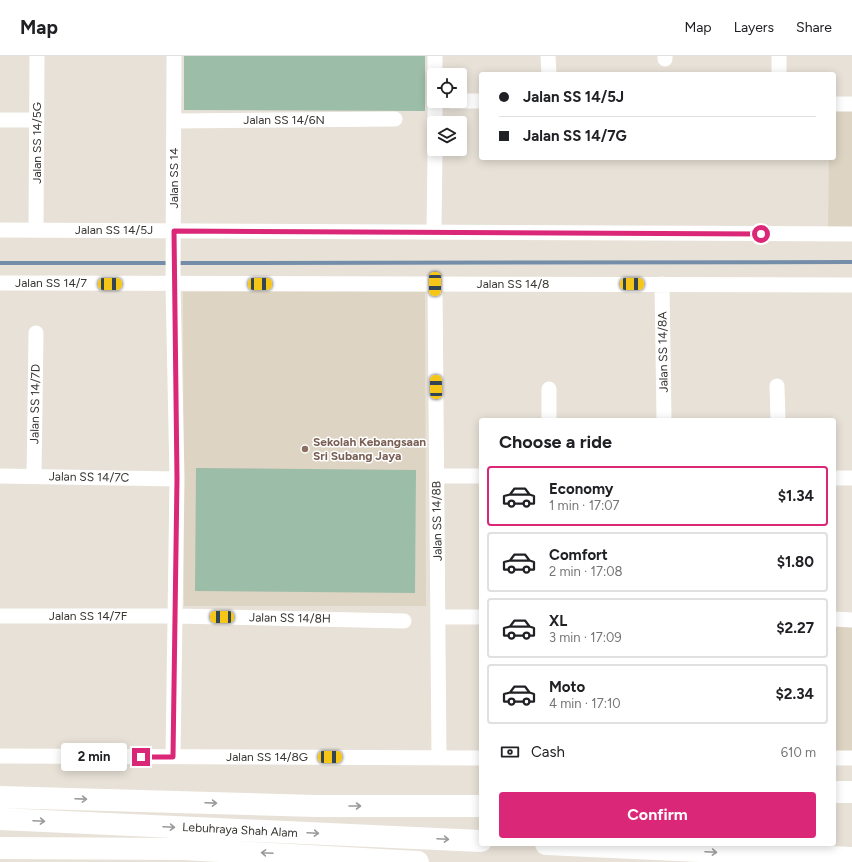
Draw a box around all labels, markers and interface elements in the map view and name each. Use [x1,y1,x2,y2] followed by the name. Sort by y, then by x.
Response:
[20,16,58,39] text: Map
[684,19,712,36] text: Map
[734,19,774,36] text: Layers
[796,19,832,36] text: Share
[427,68,467,156] map controls
[427,68,467,108] button: locate
[523,88,624,106] text: Jalan SS 14/5J
[30,102,44,184] street label: Jalan SS 14/5G
[243,113,325,127] street label: Jalan SS 14/6N
[427,116,467,156] button: layers
[523,127,627,145] text: Jalan SS 14/7G
[167,147,181,208] street label: Jalan SS 14
[75,223,153,237] street label: Jalan SS 14/5J
[752,225,770,243] route start
[429,272,441,296] car
[15,276,88,290] street label: Jalan SS 14/7
[477,277,549,291] street label: Jalan SS 14/8
[98,278,122,290] car
[248,278,272,290] car
[620,278,644,290] car
[655,311,671,393] street label: Jalan SS 14/8A
[27,364,43,444] street label: Jalan SS 14/7D
[430,375,442,399] car
[499,431,612,453] text: Choose a ride
[313,435,426,463] place label: Sekolah Kebangsaan Sri Subang Jaya
[300,444,310,454] marker: Sekolah Kebangsaan Sri Subang Jaya
[49,469,130,485] street label: Jalan SS 14/7C
[501,478,537,514] icon: car
[549,480,614,498] text: Economy
[429,481,445,561] street label: Jalan SS 14/8B
[778,487,814,505] text: $1.34
[549,498,620,513] text: 1 min · 17:07
[501,544,537,580] icon: car
[549,546,608,564] text: Comfort
[777,553,814,571] text: $1.80
[549,564,623,579] text: 2 min · 17:08
[49,609,128,623] street label: Jalan SS 14/7F
[249,610,331,626] street label: Jalan SS 14/8H
[501,610,537,646] icon: car
[210,611,234,623] car
[549,612,567,630] text: XL
[776,619,814,637] text: $2.27
[549,630,622,645] text: 3 min · 17:09
[501,676,537,712] icon: car
[549,678,585,696] text: Moto
[775,685,814,703] text: $2.34
[549,696,621,711] text: 4 min · 17:10
[499,741,521,763] icon: cash
[61,743,127,771] callout: 2 min
[531,743,565,761] text: Cash
[781,745,816,760] text: 610 m
[132,748,150,766] route end
[78,749,110,764] text: 2 min
[226,750,308,764] street label: Jalan SS 14/8G
[318,751,342,763] car
[499,792,816,838] button: Confirm
[74,795,87,802] one-way arrow
[204,799,217,807] one-way arrow
[348,802,361,810] one-way arrow
[32,817,45,824] one-way arrow
[182,820,298,840] street label: Lebuhraya Shah Alam
[162,823,175,830] one-way arrow
[306,830,319,837] one-way arrow
[436,836,449,843] one-way arrow
[704,848,717,855] one-way arrow
[261,850,274,857] one-way arrow

